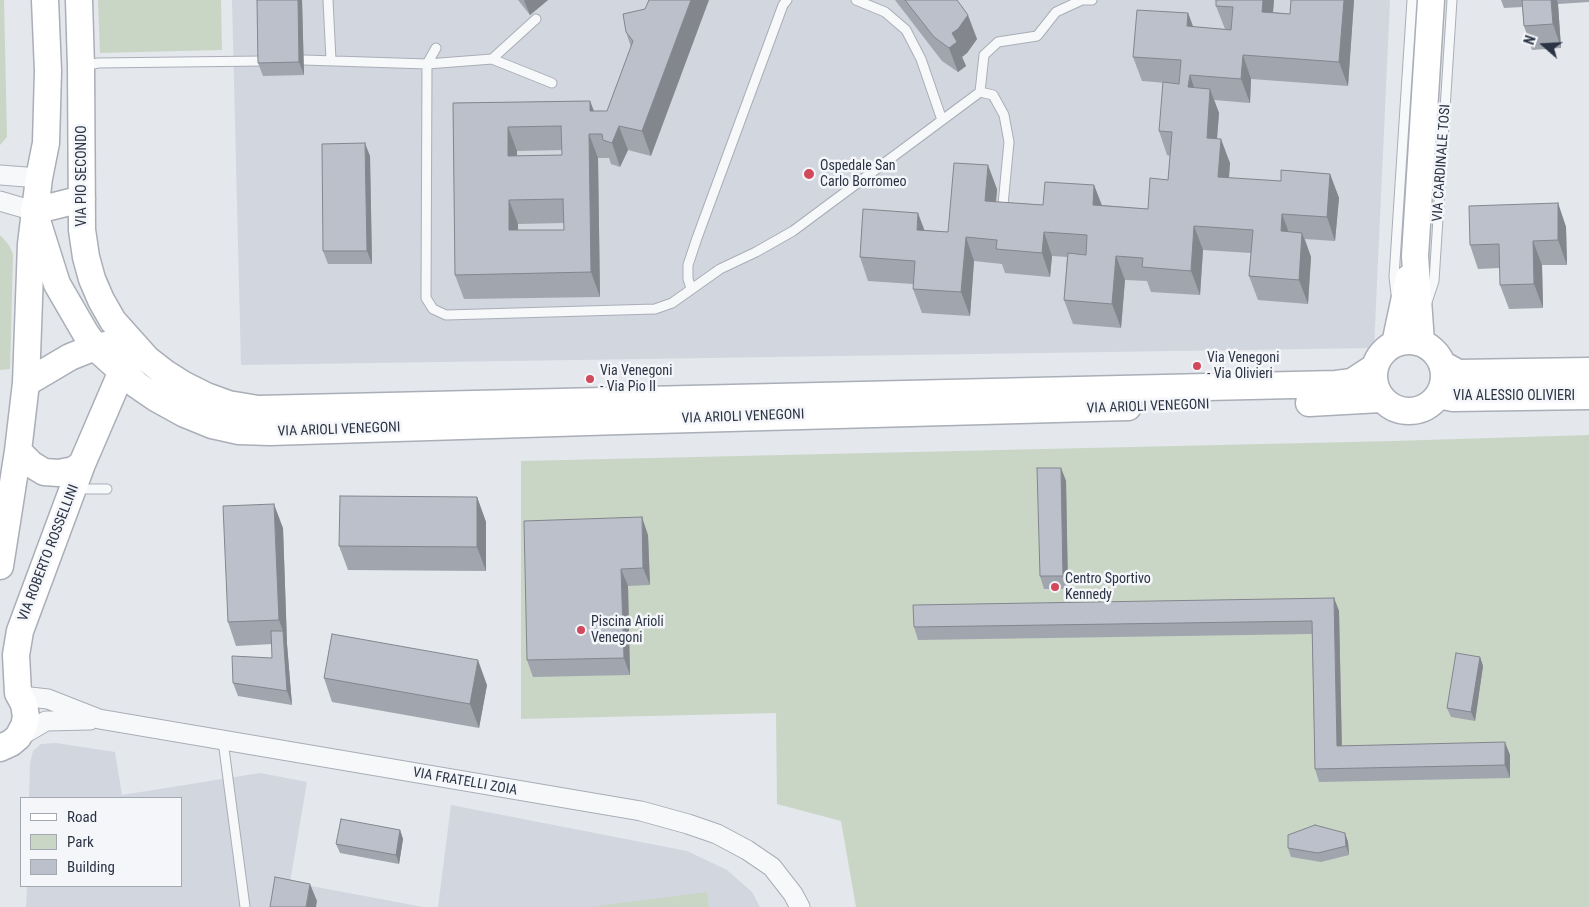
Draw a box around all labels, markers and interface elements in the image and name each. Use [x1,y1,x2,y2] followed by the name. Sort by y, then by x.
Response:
[1519,20,1569,70] north arrow
[1521,33,1539,47] text: N
[1430,104,1454,222] street label: VIA CARDINALE TOSI
[74,125,90,227] street label: VIA PIO SECONDO
[820,158,907,190] place label: Ospedale San Carlo Borromeo
[802,167,816,181] marker: Ospedale San Carlo Borromeo
[1207,350,1279,382] place label: Via Venegoni - Via Olivieri
[1191,360,1203,372] marker: Via Venegoni - Via Olivieri
[600,363,672,396] place label: Via Venegoni - Via Pio II
[584,373,596,385] marker: Via Venegoni - Via Pio II
[1453,388,1575,404] street label: VIA ALESSIO OLIVIERI
[1086,396,1210,418] street label: VIA ARIOLI VENEGONI
[681,406,805,428] street label: VIA ARIOLI VENEGONI
[277,419,401,441] street label: VIA ARIOLI VENEGONI
[15,482,83,624] street label: VIA ROBERTO ROSSELLINI
[1065,571,1151,604] place label: Centro Sportivo Kennedy
[1049,581,1061,593] marker: Centro Sportivo Kennedy
[591,614,664,646] place label: Piscina Arioli Venegoni
[575,624,587,636] marker: Piscina Arioli Venegoni
[412,765,518,799] street label: VIA FRATELLI ZOIA
[20,797,182,887] legend
[67,808,97,826] text: Road
[67,833,94,851] text: Park
[67,858,115,876] text: Building

